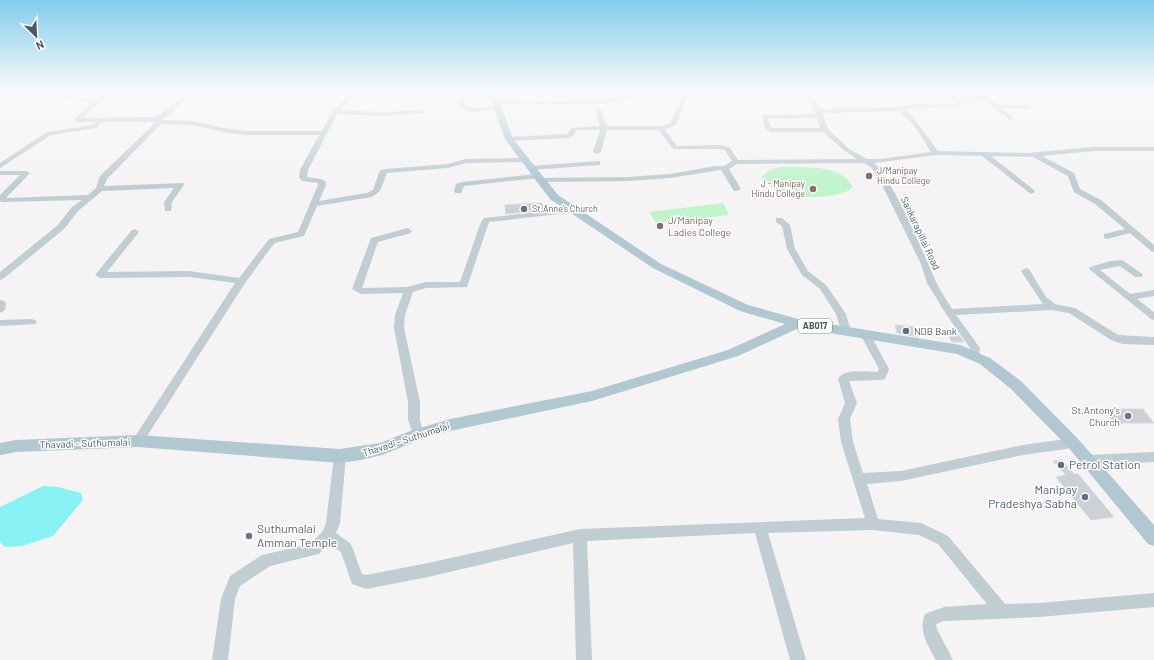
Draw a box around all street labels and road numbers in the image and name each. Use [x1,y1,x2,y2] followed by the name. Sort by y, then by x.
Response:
[899,194,943,272] street label: Sankarapillai Road
[798,319,832,333] road number: AB017
[361,419,451,459] street label: Thavadi - Suthumalai
[39,435,131,451] street label: Thavadi - Suthumalai

